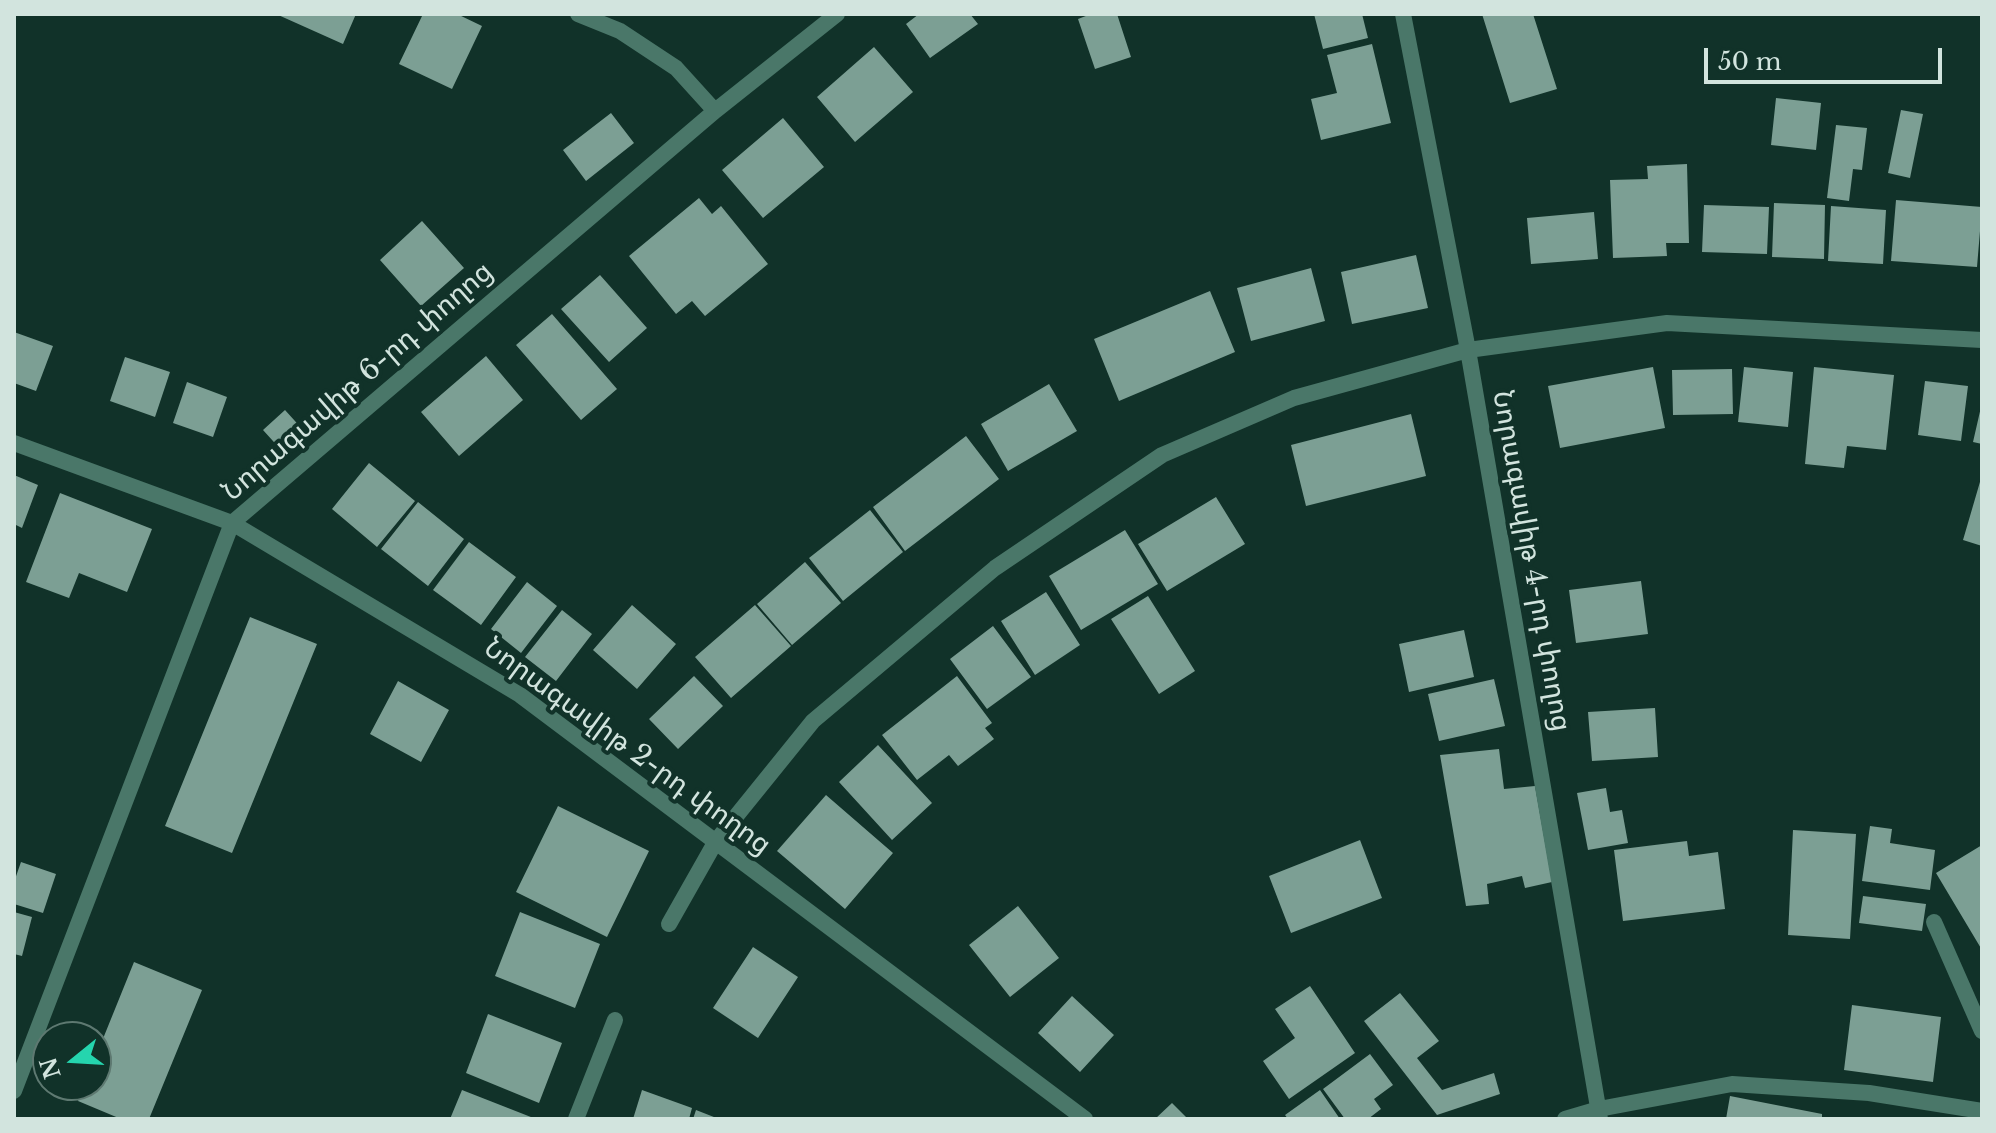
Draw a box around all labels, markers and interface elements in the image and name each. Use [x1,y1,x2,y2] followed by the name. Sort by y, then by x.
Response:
[1708,32,1946,82] scale bar
[1718,47,1781,76] text: 50 m
[216,255,500,509] street label: Նորագավիթ 6-րդ փողոց
[1484,388,1578,734] street label: Նորագավիթ 4-րդ փողոց
[477,632,777,862] street label: Նորագավիթ 2-րդ փողոց
[32,1021,112,1101] north arrow
[35,1054,67,1082] text: N

